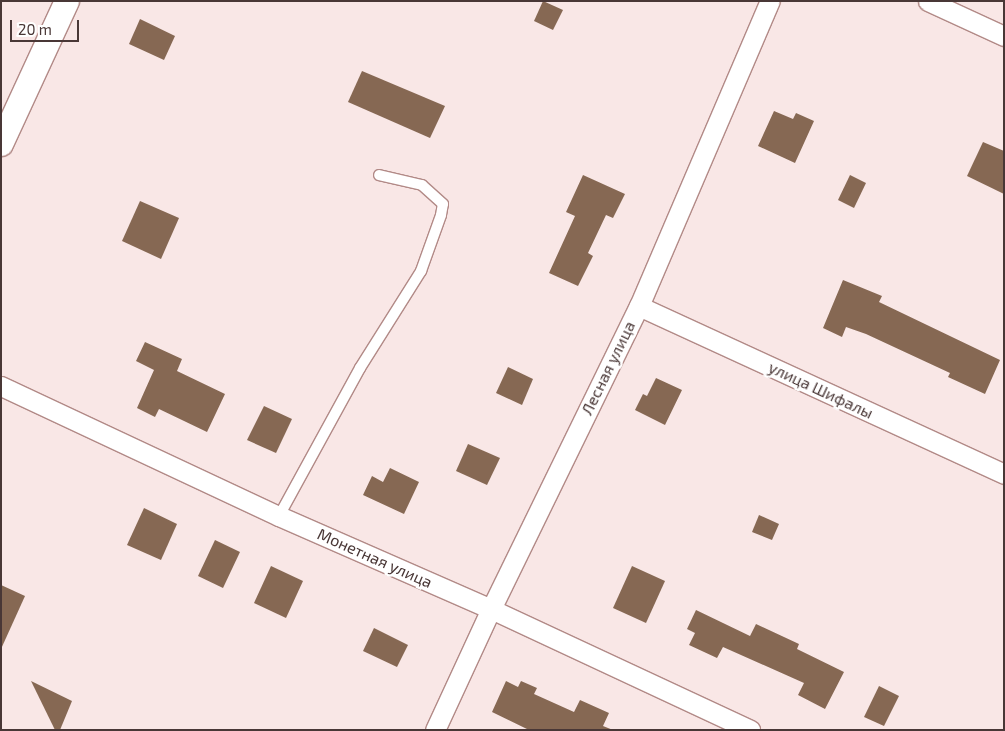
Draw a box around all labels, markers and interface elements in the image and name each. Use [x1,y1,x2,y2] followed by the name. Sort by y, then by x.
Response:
[12,10,81,42] scale bar
[18,20,52,38] text: 20 m
[577,318,639,418] street label: Лесная улица
[766,357,876,423] street label: улица Шифалы
[315,524,435,592] street label: Монетная улица

